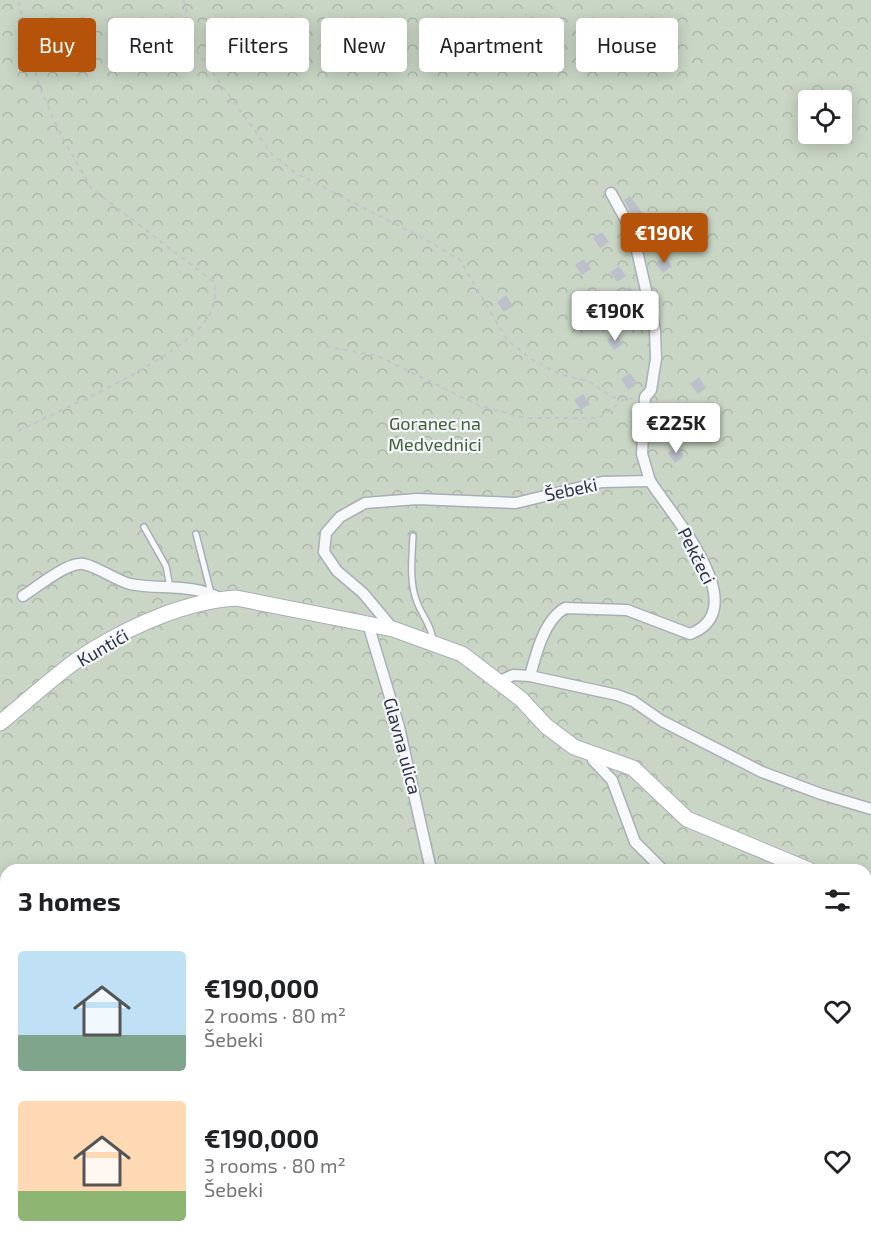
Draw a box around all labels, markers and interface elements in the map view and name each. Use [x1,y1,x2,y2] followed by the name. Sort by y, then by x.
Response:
[18,18,96,72] chip: Buy
[108,18,194,72] chip: Rent
[206,18,309,72] chip: Filters
[321,18,407,72] chip: New
[419,18,564,72] chip: Apartment
[576,18,678,72] chip: House
[798,90,852,144] map controls
[798,90,852,144] button: locate
[622,213,706,264] pin: €190K
[635,220,693,244] text: €190K
[573,291,657,342] pin: €190K
[586,298,644,322] text: €190K
[634,403,718,454] pin: €225K
[646,410,706,434] text: €225K
[388,412,482,455] park label: Goranec na Medvednici
[542,473,599,505] street label: Šebeki
[673,524,720,588] street label: Pekčeci
[73,624,132,671] street label: Kuntići
[380,695,426,796] street label: Glavna ulica
[821,884,854,917] icon: filters
[18,885,121,916] text: 3 homes
[204,972,319,1003] text: €190,000
[66,975,138,1047] icon: home
[821,995,854,1028] icon: heart
[204,1003,346,1027] text: 2 rooms · 80 m²
[204,1027,263,1051] text: Šebeki
[204,1122,319,1153] text: €190,000
[66,1125,138,1197] icon: home
[821,1145,854,1178] icon: heart
[204,1153,346,1177] text: 3 rooms · 80 m²
[204,1177,263,1201] text: Šebeki

